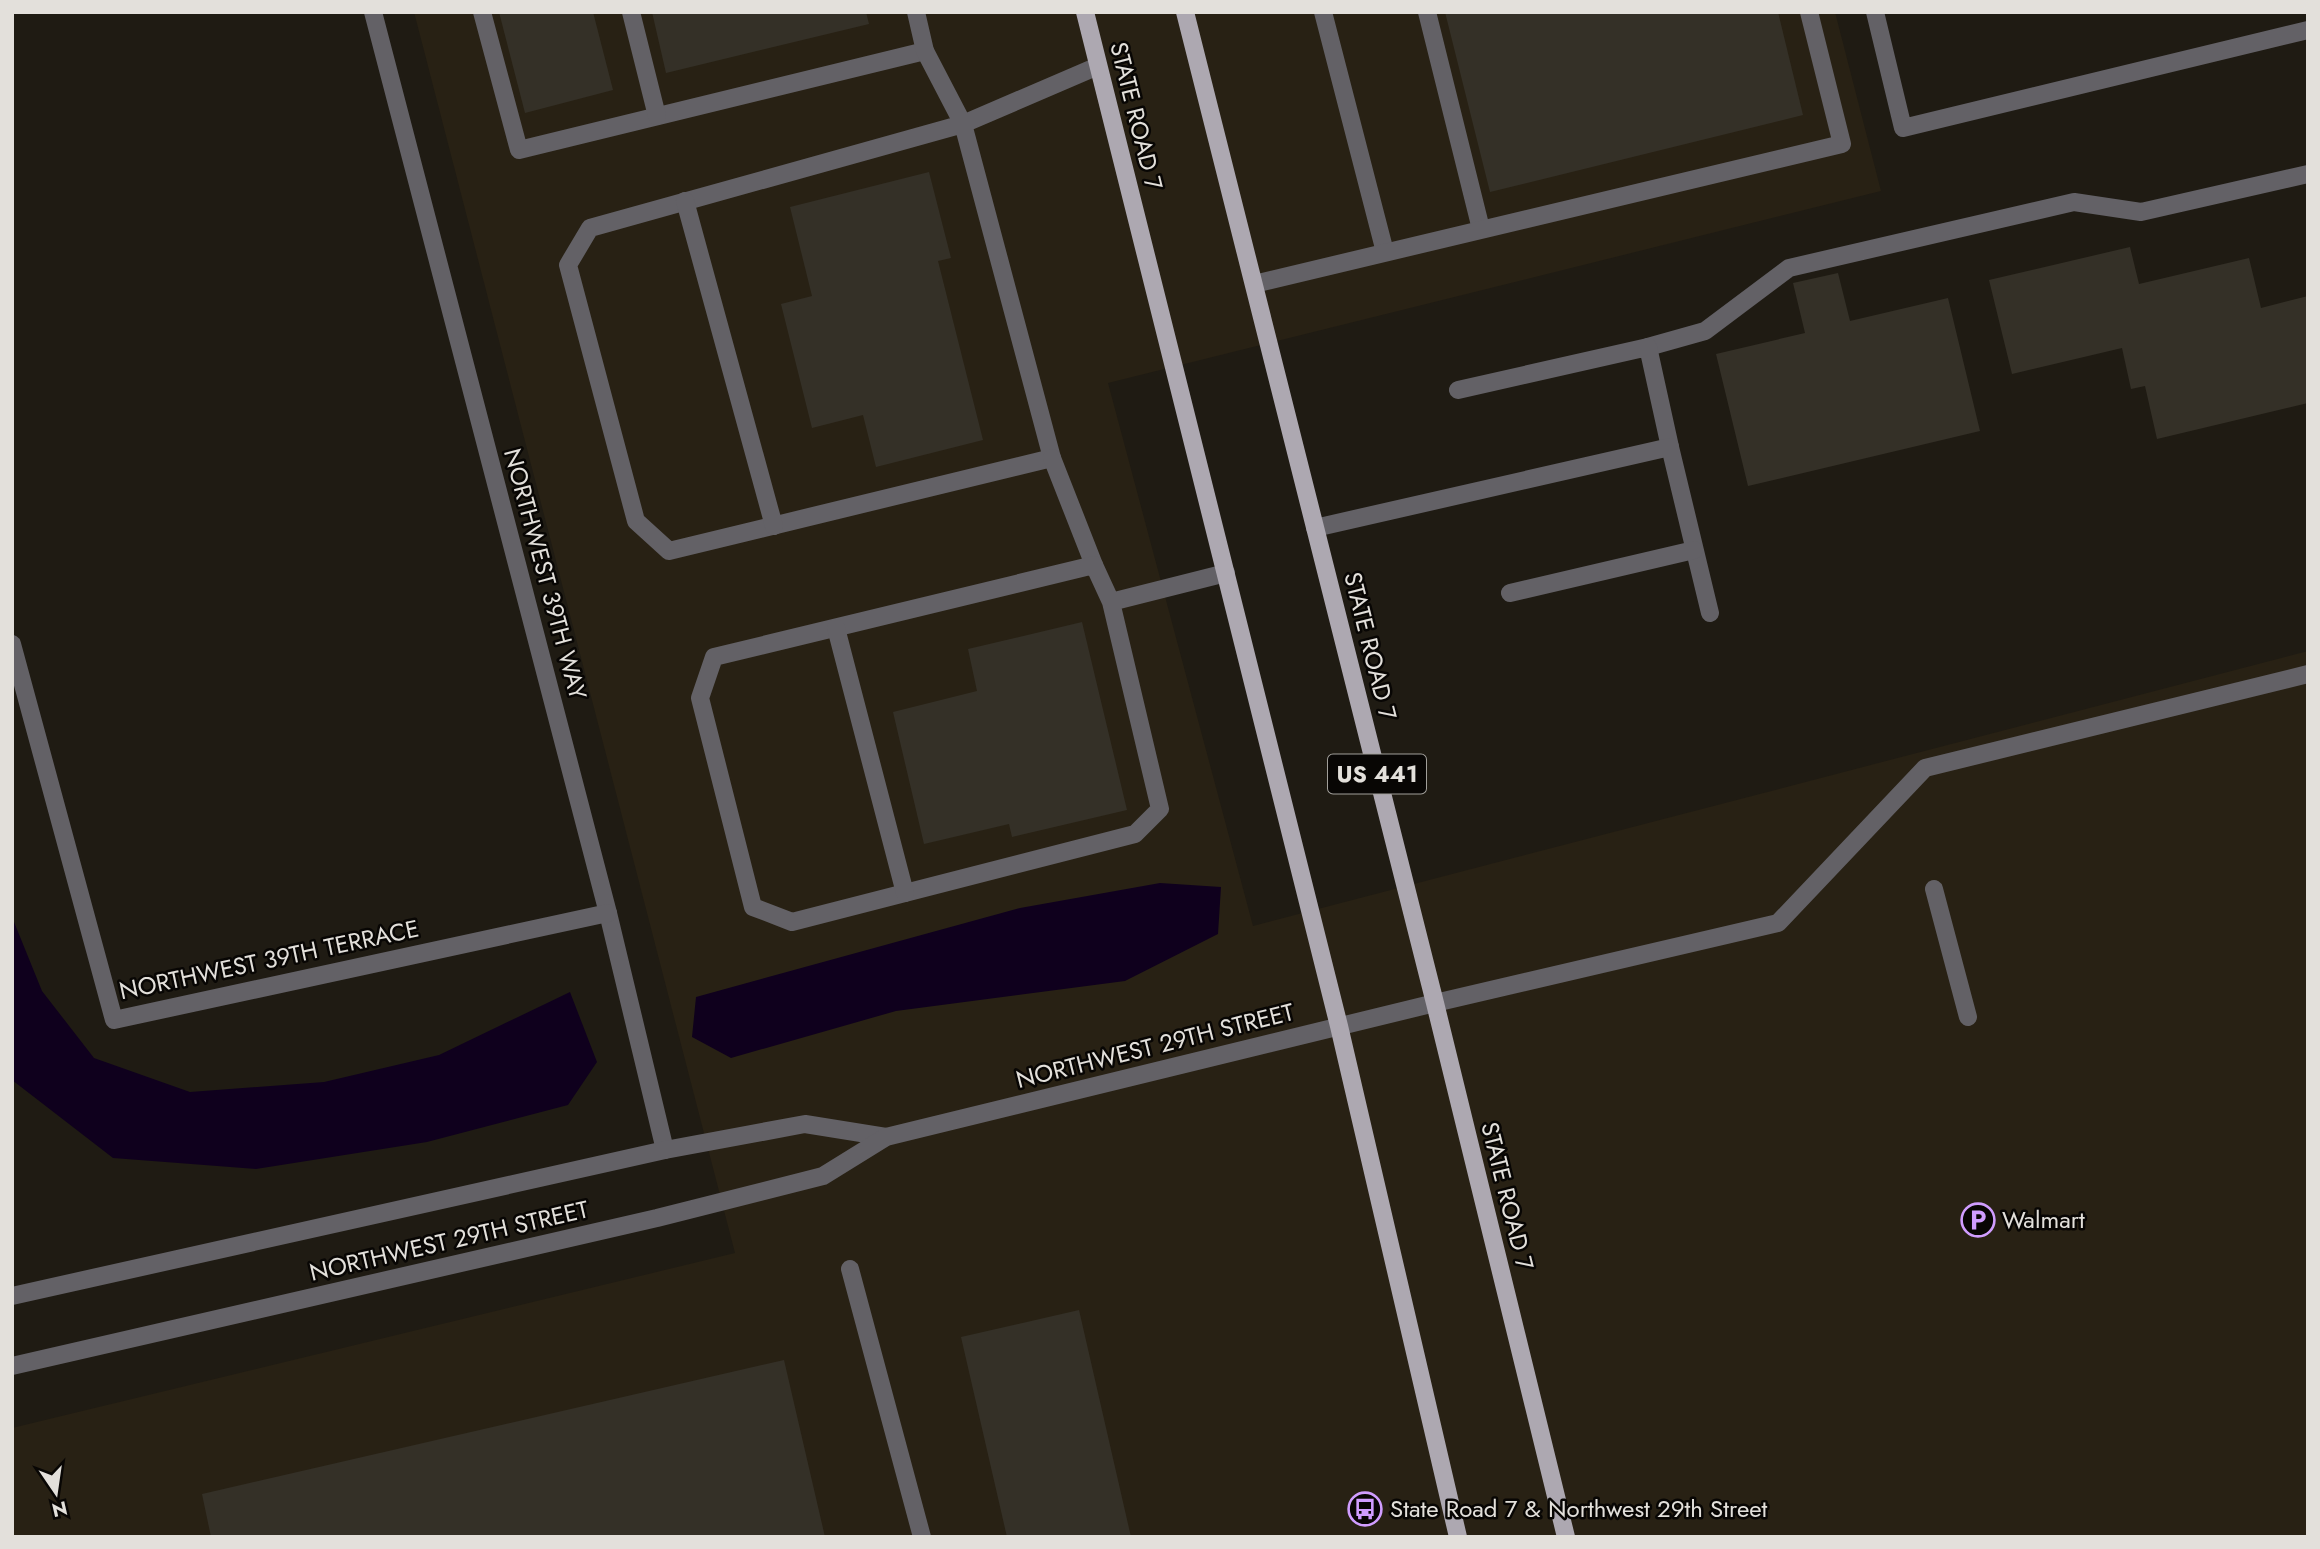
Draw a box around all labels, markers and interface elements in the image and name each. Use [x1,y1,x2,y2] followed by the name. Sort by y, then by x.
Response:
[1101,38,1172,194] street label: STATE ROAD 7
[495,444,596,704] street label: NORTHWEST 39TH WAY
[1335,568,1406,724] street label: STATE ROAD 7
[1328,754,1426,794] road number: US 441
[116,911,422,1008] street label: NORTHWEST 39TH TERRACE
[1012,994,1298,1097] street label: NORTHWEST 29TH STREET
[1472,1118,1543,1274] street label: STATE ROAD 7
[306,1191,592,1290] street label: NORTHWEST 29TH STREET
[1959,1201,1997,1239] parking icon: Walmart
[2002,1202,2085,1237] place label: Walmart
[21,1458,91,1528] north arrow
[1346,1490,1384,1528] bus stop icon: State Road 7 & Northwest 29th Street
[1390,1491,1768,1526] place label: State Road 7 & Northwest 29th Street
[49,1494,70,1524] text: N

